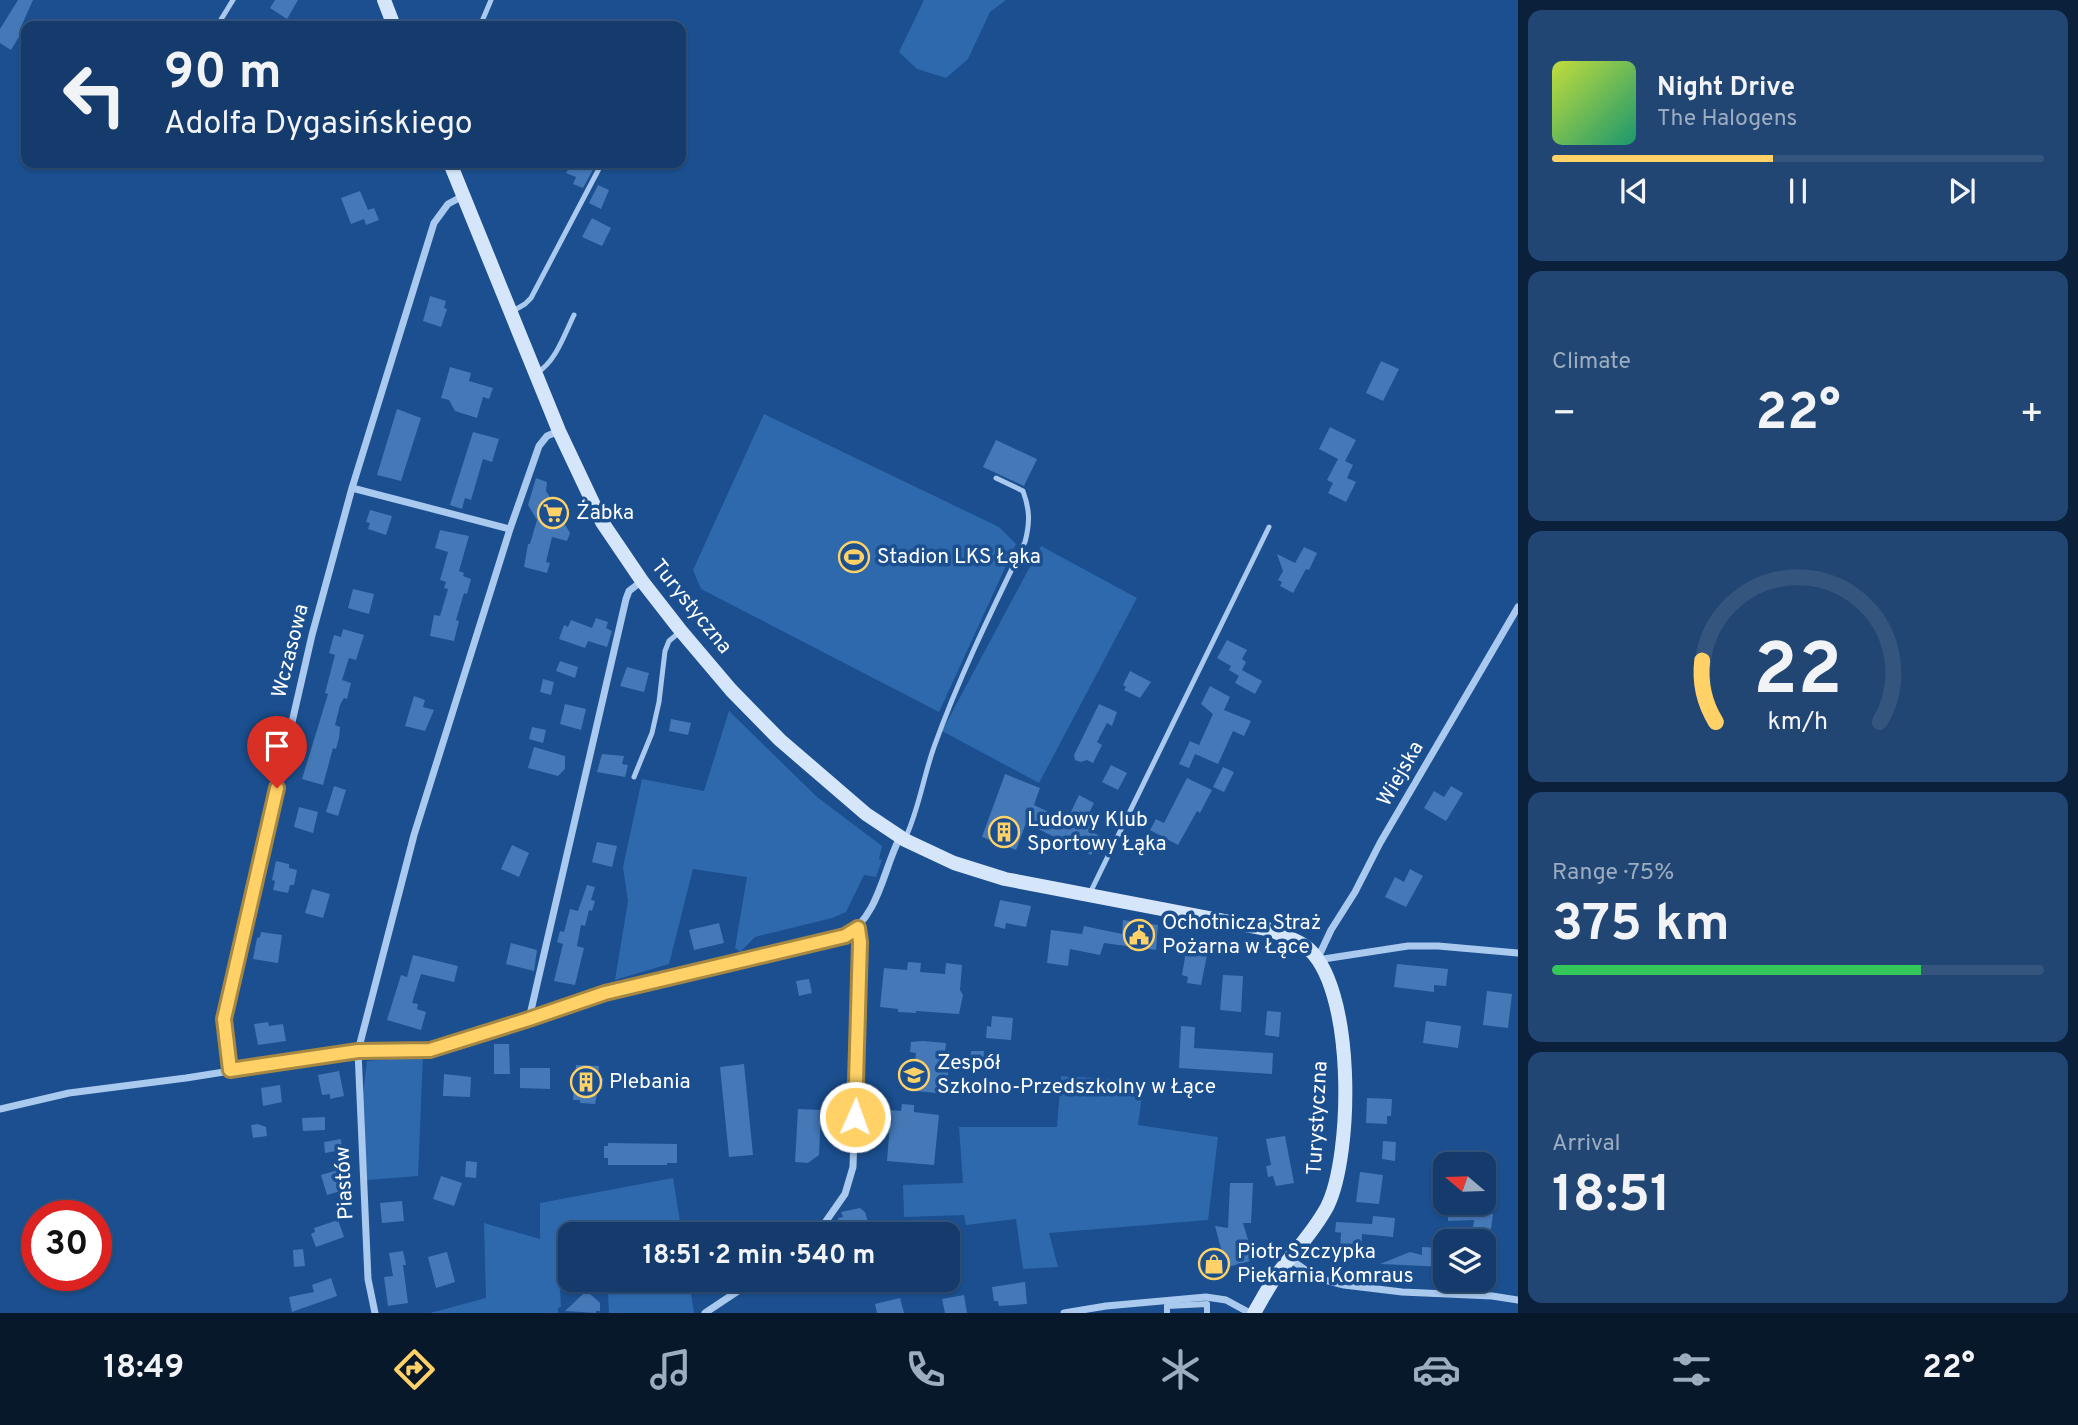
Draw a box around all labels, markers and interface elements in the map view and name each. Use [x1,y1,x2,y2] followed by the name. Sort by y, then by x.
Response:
[164,44,282,106] text: 90 m
[49,49,140,140] icon: left
[1657,72,1795,105] text: Night Drive
[164,105,473,145] text: Adolfa Dygasińskiego
[1657,105,1797,134] text: The Halogens
[1615,172,1653,210] icon: previous
[1779,172,1817,210] icon: pause
[1943,172,1981,210] icon: next
[1552,348,1631,377] text: Climate
[1755,382,1841,448] text: 22°
[1552,391,1577,440] text: −
[2019,391,2044,440] text: +
[536,496,570,530] supermarket icon: Żabka
[576,500,634,527] place label: Żabka
[837,540,871,574] sports icon: Stadion LKS Łąka
[877,544,1041,571] place label: Stadion LKS Łąka
[644,554,738,660] street label: Turystyczna
[266,601,316,701] street label: Wczasowa
[1753,629,1843,721] text: 22
[1768,707,1828,739] text: km/h
[247,716,307,788] pin
[258,727,296,765] icon: arrive
[1372,736,1430,812] street label: Wiejska
[1027,807,1167,858] place label: Ludowy Klub Sportowy Łąka
[987,815,1021,849] building icon: Ludowy Klub Sportowy Łąka
[1552,859,1674,888] text: Range · 75%
[1552,893,1730,959] text: 375 km
[1162,910,1321,961] place label: Ochotnicza Straż Pożarna w Łące
[1122,918,1156,952] public building icon: Ochotnicza Straż Pożarna w Łące
[937,1050,1216,1101] place label: Zespół Szkolno-Przedszkolny w Łące
[897,1058,931,1092] school or university icon: Zespół Szkolno-Przedszkolny w Łące
[1302,1060,1334,1176] street label: Turystyczna
[569,1065,603,1099] building icon: Plebania
[609,1069,691,1096] place label: Plebania
[818,1080,892,1154] position arrow
[1552,1130,1621,1159] text: Arrival
[330,1145,360,1221] street label: Piastów
[1433,1152,1496,1214] north arrow
[1433,1152,1496,1292] map controls
[1552,1164,1671,1230] text: 18:51
[21,1200,112,1291] speed limit sign: 30
[1433,1229,1496,1292] button: layers
[1237,1239,1413,1290] place label: Piotr Szczypka Piekarnia Komraus
[643,1240,875,1273] text: 18:51 · 2 min · 540 m
[1197,1247,1231,1281] shop icon: Piotr Szczypka Piekarnia Komraus
[390,1345,439,1394] icon: directions
[646,1345,695,1394] icon: music
[901,1345,950,1394] icon: phone
[1156,1345,1205,1394] icon: climate
[1412,1345,1461,1394] icon: car
[1667,1345,1716,1394] icon: filters
[103,1349,184,1389] text: 18:49
[1922,1349,1975,1389] text: 22°

